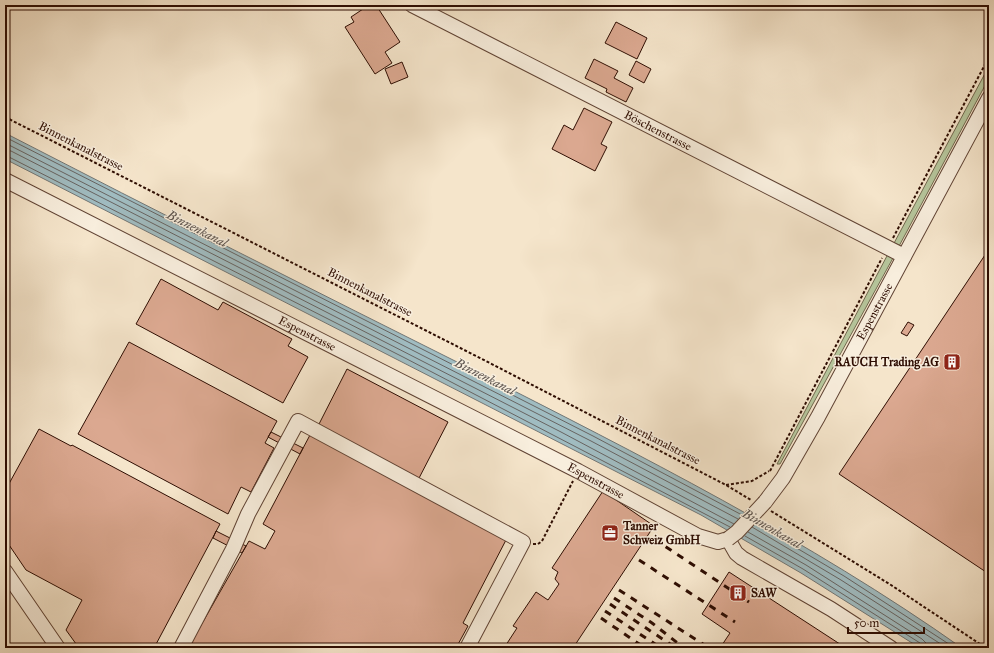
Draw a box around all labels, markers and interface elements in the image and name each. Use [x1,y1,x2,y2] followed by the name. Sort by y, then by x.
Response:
[622,107,694,153] street label: Böschenstrasse
[36,119,126,173] street label: Binnenkanalstrasse
[163,206,231,252] water label: Binnenkanal
[325,265,415,319] street label: Binnenkanalstrasse
[854,281,895,342] street label: Espenstrasse
[276,313,338,354] street label: Espenstrasse
[942,352,962,372] building icon: RAUCH Trading AG
[451,354,519,400] water label: Binnenkanal
[834,355,939,370] place label: RAUCH Trading AG
[613,413,703,467] street label: Binnenkanalstrasse
[565,460,627,502] street label: Espenstrasse
[739,505,806,553] water label: Binnenkanal
[622,519,701,547] place label: Tanner Schweiz GmbH
[600,523,620,543] office icon: Tanner Schweiz GmbH
[728,583,748,603] building icon: SAW
[751,586,777,600] place label: SAW
[848,609,924,635] scale bar
[854,616,879,630] text: 50 m

